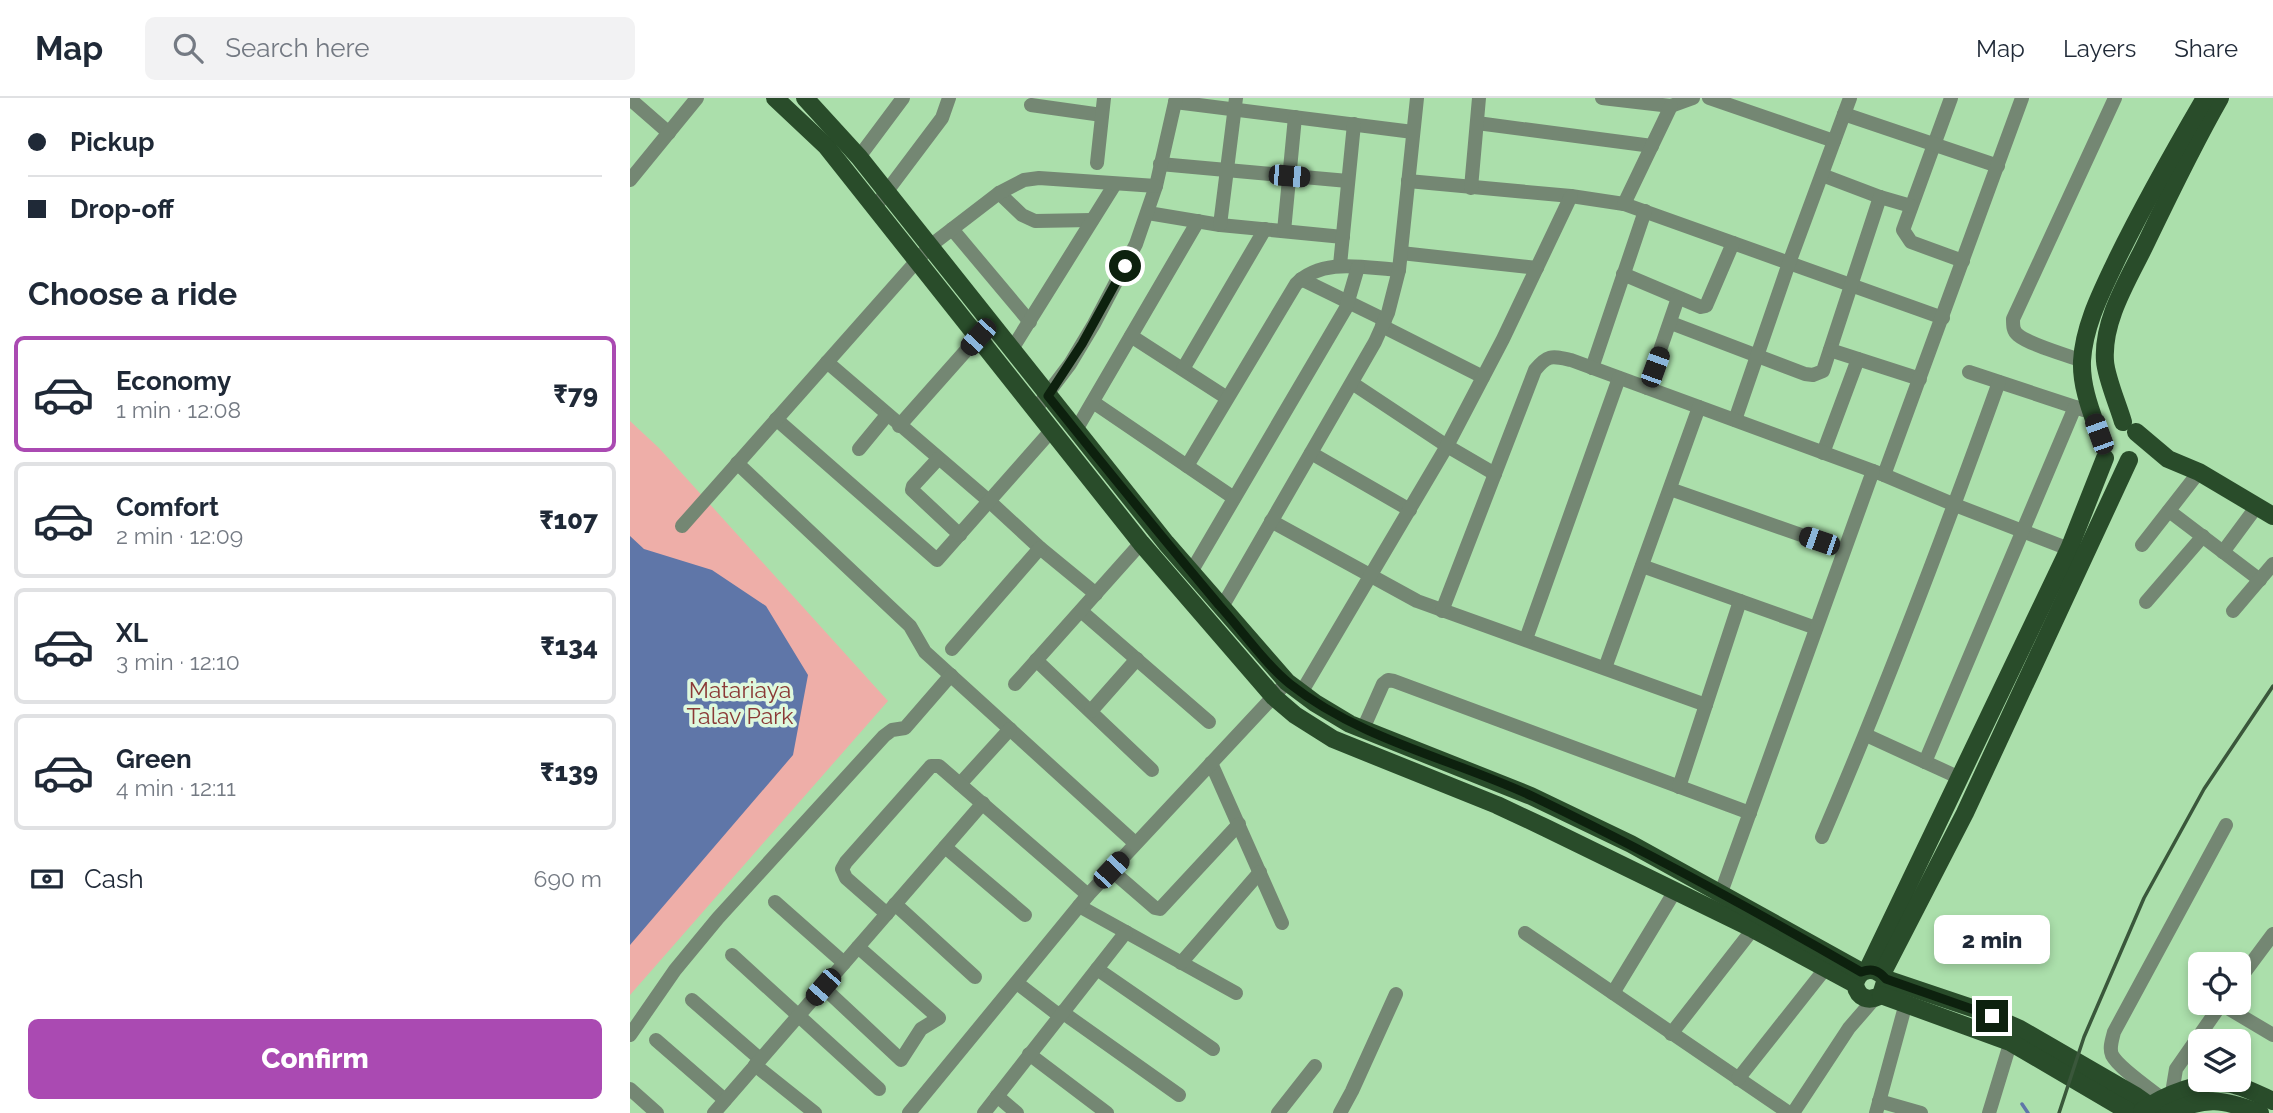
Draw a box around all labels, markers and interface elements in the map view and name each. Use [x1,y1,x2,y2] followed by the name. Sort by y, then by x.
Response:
[145,17,635,80] search box
[35,29,103,68] text: Map
[169,29,207,67] icon: search
[225,33,370,63] text: Search here
[1976,34,2025,63] text: Map
[2063,34,2136,63] text: Layers
[2174,34,2238,63] text: Share
[70,127,155,157] text: Pickup
[1268,164,1311,188] car
[70,194,174,224] text: Drop-off
[1109,250,1141,282] route start
[28,275,237,312] text: Choose a ride
[957,314,1000,360] car
[1638,344,1673,390] car
[32,363,95,426] icon: car
[116,366,231,396] text: Economy
[553,379,598,409] text: ₹79
[116,396,241,423] text: 1 min · 12:08
[2082,411,2117,457] car
[32,489,95,552] icon: car
[116,492,219,522] text: Comfort
[539,505,598,535] text: ₹107
[116,522,243,549] text: 2 min · 12:09
[1796,524,1843,558] car
[32,615,95,678] icon: car
[116,618,148,648] text: XL
[540,631,598,661] text: ₹134
[116,648,240,675] text: 3 min · 12:10
[686,676,794,729] park label: Matariaya Talav Park
[32,741,95,804] icon: car
[116,744,192,774] text: Green
[540,757,598,787] text: ₹139
[116,774,236,801] text: 4 min · 12:11
[1089,847,1134,893] car
[28,860,66,898] icon: cash
[84,864,144,894] text: Cash
[534,865,602,892] text: 690 m
[1934,914,2050,964] callout: 2 min
[1962,926,2022,953] text: 2 min
[2188,952,2251,1092] map controls
[2188,952,2251,1015] button: locate
[802,964,845,1010] car
[1976,1000,2008,1032] route end
[28,1019,602,1099] button: Confirm
[2188,1029,2251,1092] button: layers

